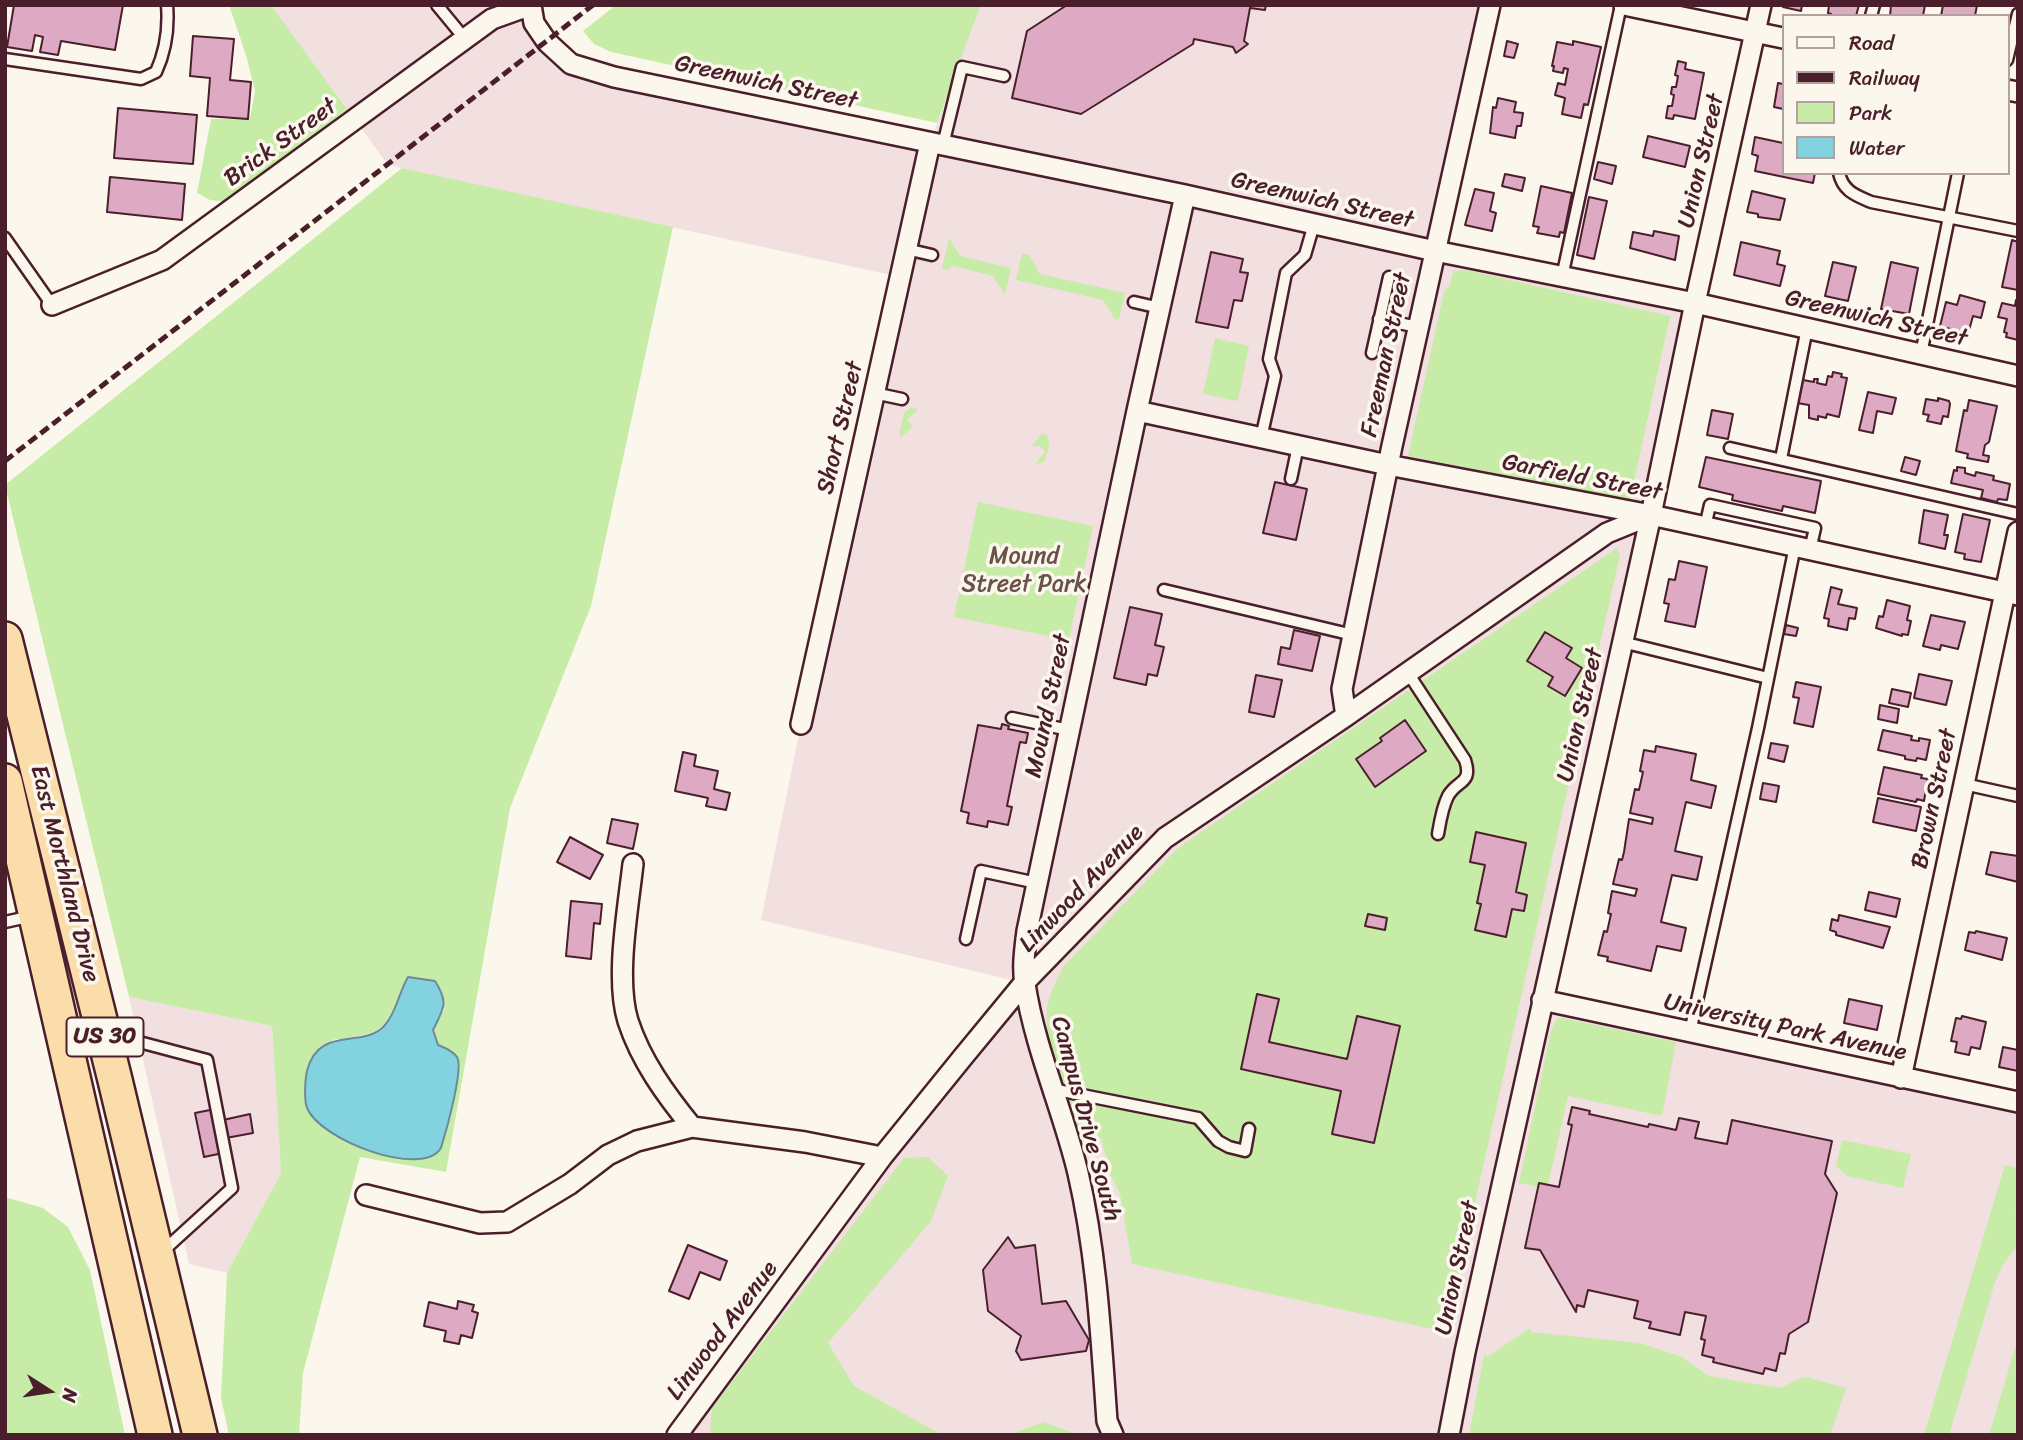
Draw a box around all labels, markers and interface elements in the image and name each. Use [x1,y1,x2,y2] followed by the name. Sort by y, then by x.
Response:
[1782,14,2009,175] legend
[1849,24,1894,62] text: Road
[672,50,860,116] street label: Greenwich Street
[1849,59,1920,97] text: Railway
[1673,91,1731,231] street label: Union Street
[219,92,343,194] street label: Brick Street
[1849,94,1892,132] text: Park
[1849,129,1904,167] text: Water
[1228,166,1416,236] street label: Greenwich Street
[1356,270,1418,440] street label: Freeman Street
[1782,284,1970,354] street label: Greenwich Street
[812,359,870,497] street label: Short Street
[1500,448,1664,508] street label: Garfield Street
[961,543,1087,599] park label: Mound Street Park
[1020,631,1078,781] street label: Mound Street
[1552,645,1610,785] street label: Union Street
[1906,726,1964,872] street label: Brown Street
[23,762,105,986] street label: East Morthland Drive
[1014,819,1150,959] street label: Linwood Avenue
[1661,988,1909,1068] street label: University Park Avenue
[1044,1013,1126,1225] street label: Campus Drive South
[66,1018,144,1056] road number: US 30
[1430,1198,1486,1338] street label: Union Street
[661,1256,785,1406] street label: Linwood Avenue
[14,1356,84,1426] north arrow
[53,1386,88,1405] text: N

